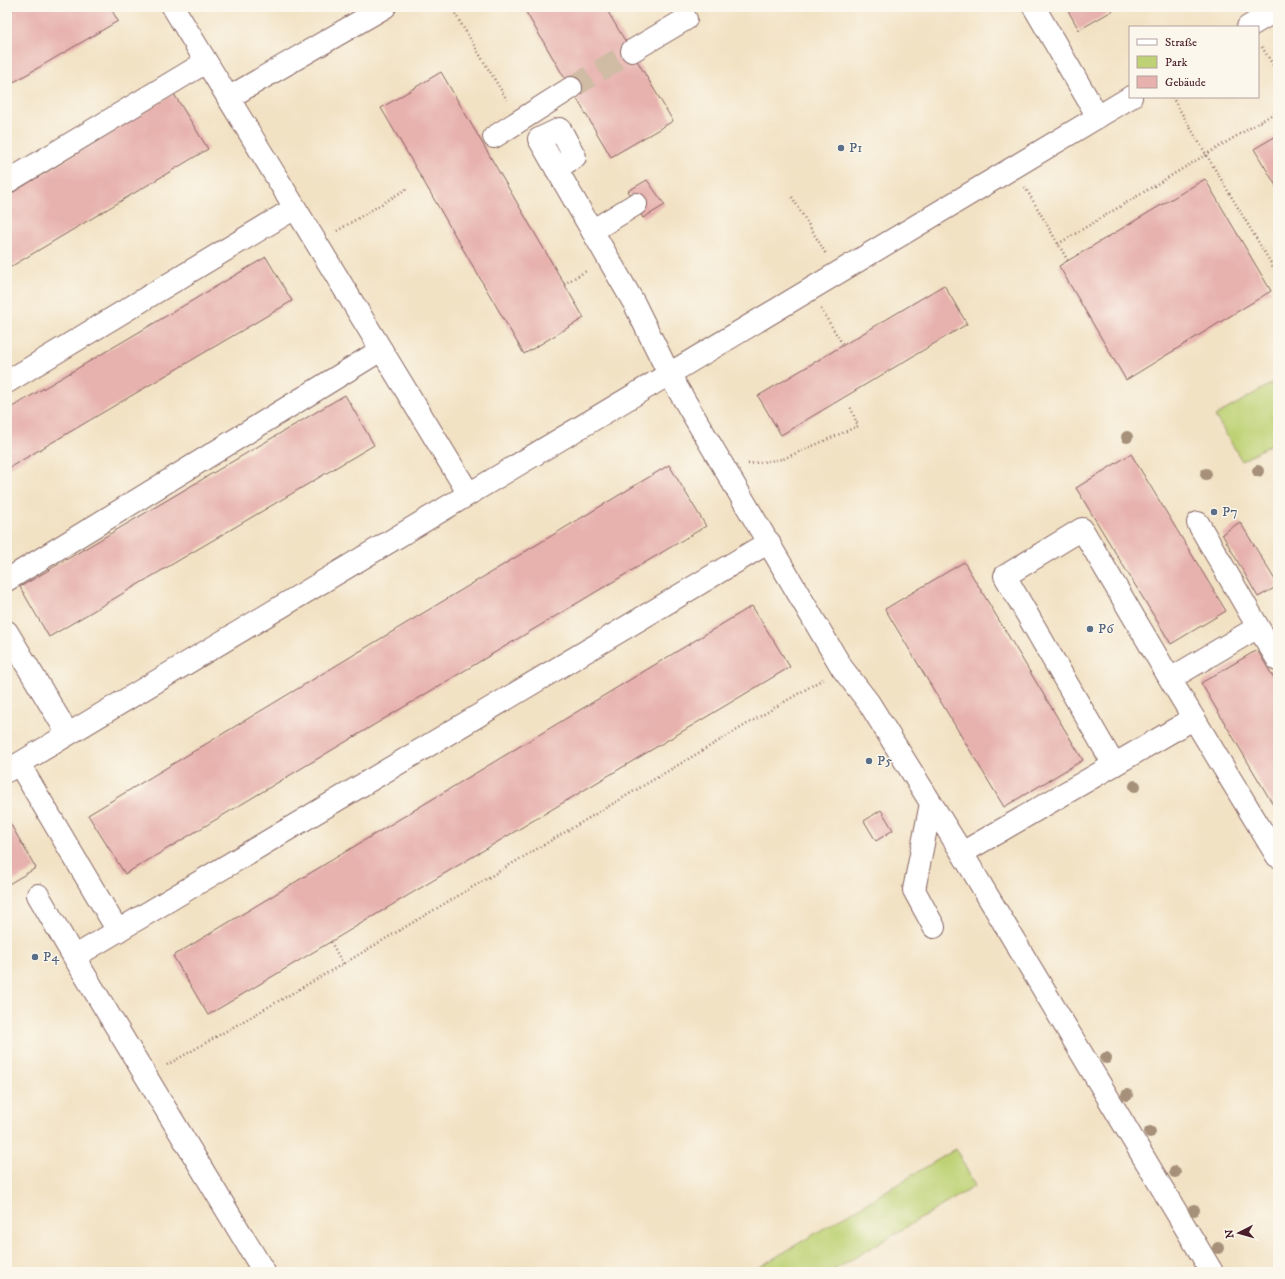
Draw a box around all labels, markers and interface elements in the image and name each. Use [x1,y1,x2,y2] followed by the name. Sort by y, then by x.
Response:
[1129,26,1259,98] legend
[1165,35,1197,50] text: Straße
[1165,55,1187,70] text: Park
[1165,75,1206,90] text: Gebäude
[849,139,862,157] place label: P1
[836,143,846,153] marker: P1
[1222,503,1238,521] place label: P7
[1209,507,1219,517] marker: P7
[1098,620,1114,638] place label: P6
[1085,624,1095,634] marker: P6
[877,752,892,770] place label: P5
[864,756,874,766] marker: P5
[43,948,60,966] place label: P4
[30,952,40,962] marker: P4
[1219,1213,1259,1253] north arrow
[1223,1229,1237,1239] text: N

